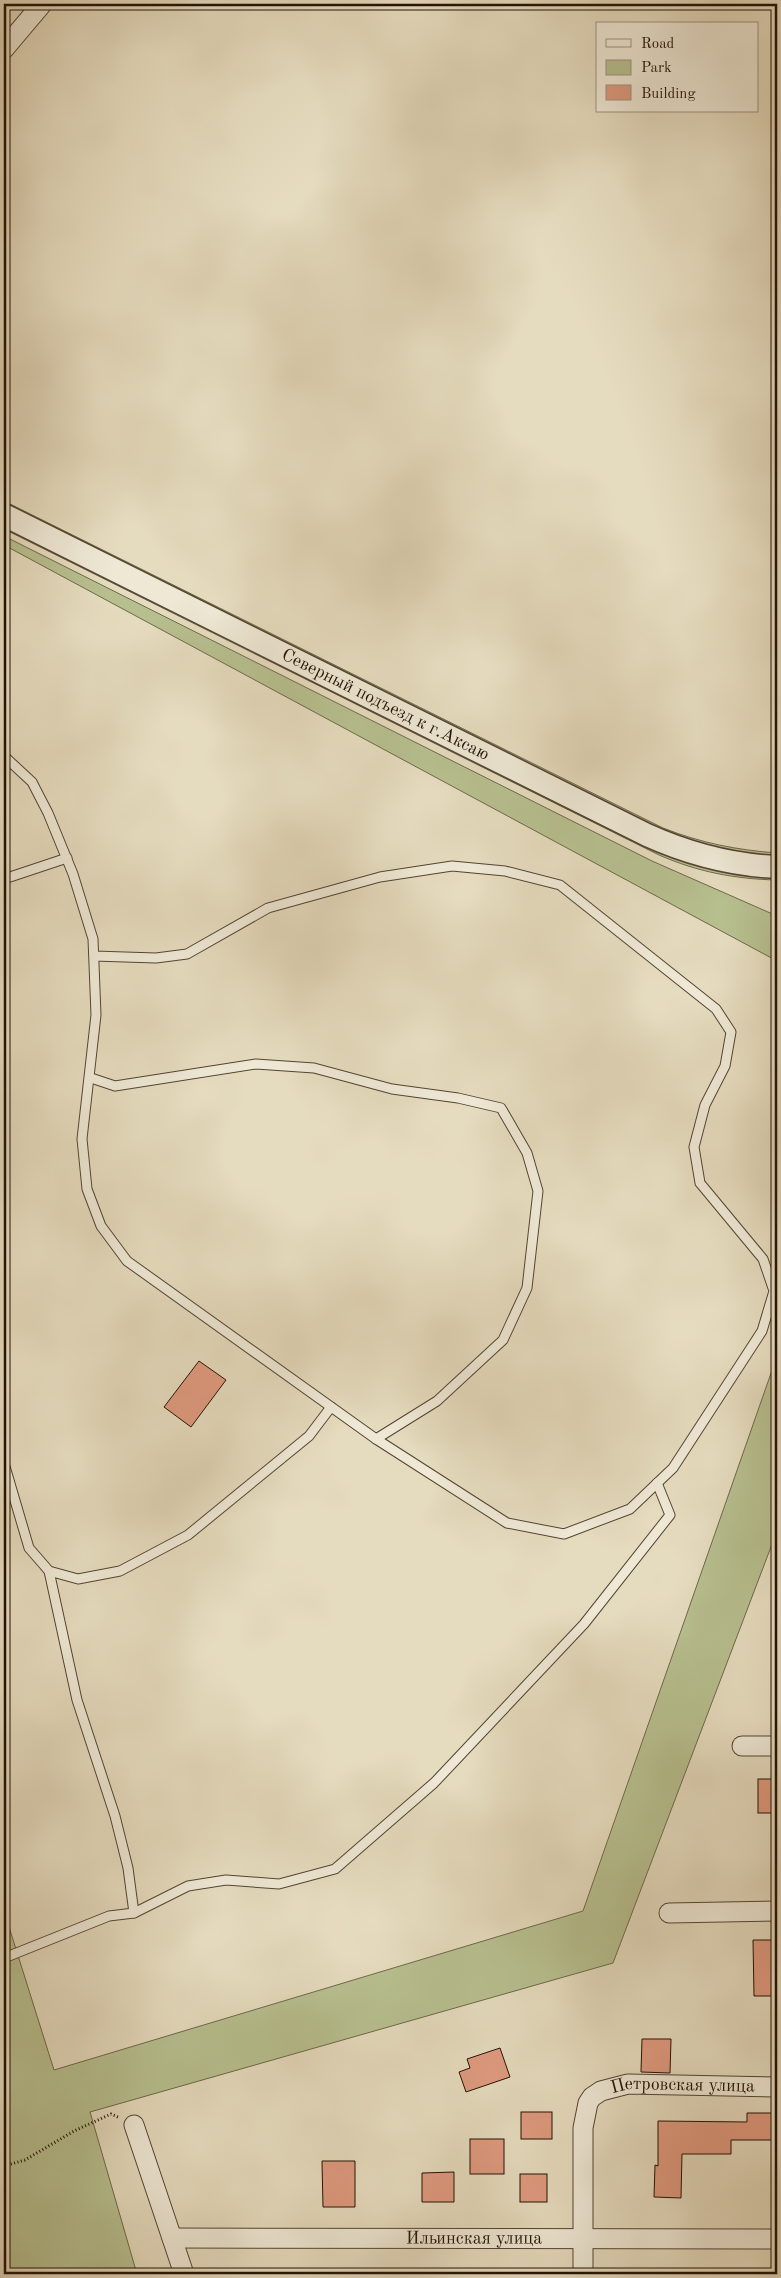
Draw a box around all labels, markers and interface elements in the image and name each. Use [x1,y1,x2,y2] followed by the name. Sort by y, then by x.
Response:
[596,22,758,112] legend
[641,37,675,52] text: Road
[641,61,672,76] text: Park
[641,87,696,102] text: Building
[279,646,492,764] street label: Северный подъезд к г.Аксаю
[609,2075,755,2097] street label: Петровская улица
[406,2229,542,2248] street label: Ильинская улица

